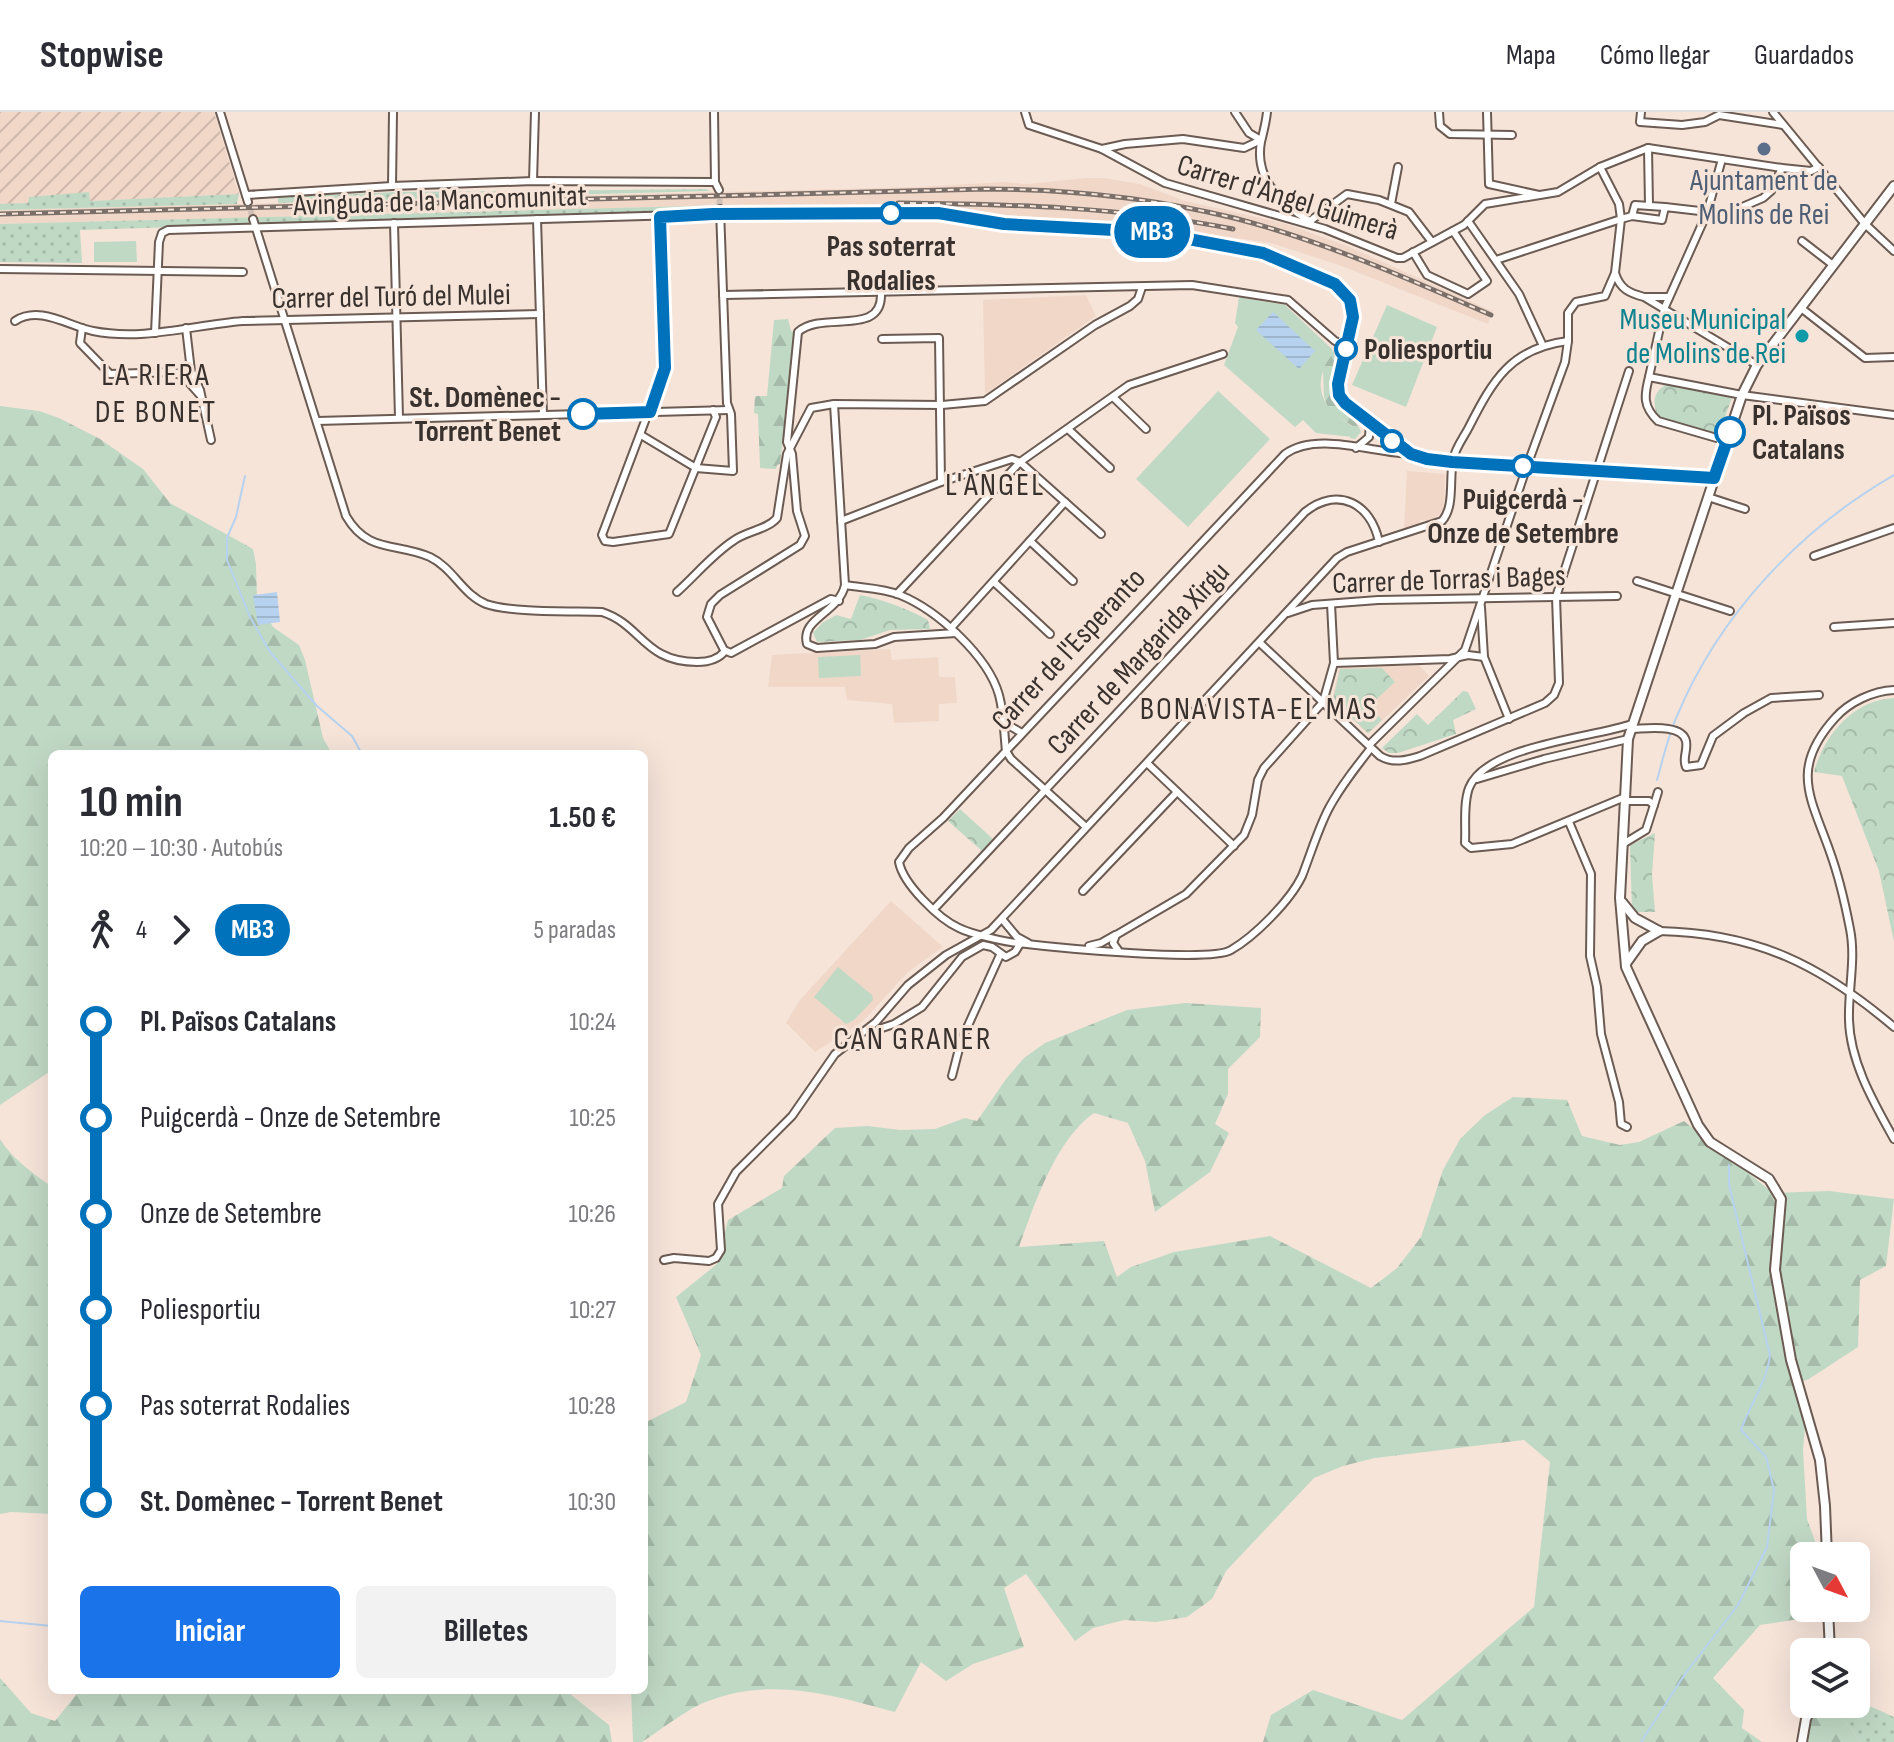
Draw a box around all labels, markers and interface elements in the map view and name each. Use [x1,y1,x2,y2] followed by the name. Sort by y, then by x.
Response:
[40,33,164,78] text: Stopwise
[1506,39,1556,72] text: Mapa
[1600,39,1710,72] text: Cómo llegar
[1754,39,1854,72] text: Guardados
[1755,140,1773,158] marker: Ajuntament de Molins de Rei
[1173,147,1403,249] street label: Carrer d'Àngel Guimerà
[1689,163,1838,233] place label: Ajuntament de Molins de Rei
[292,178,587,224] street label: Avinguda de la Mancomunitat
[880,202,902,224] marker: Pas soterrat Rodalies
[1106,206,1198,258] line badge: MB3
[1130,215,1174,248] text: MB3
[826,229,956,299] place label: Pas soterrat Rodalies
[271,277,511,317] street label: Carrer del Turó del Mulei
[1620,302,1786,372] place label: Museu Municipal de Molins de Rei
[1793,327,1811,345] marker: Museu Municipal de Molins de Rei
[1364,332,1492,368] place label: Poliesportiu
[1335,338,1357,360] marker: Poliesportiu
[95,356,217,432] district label: LA RIERA DE BONET
[409,380,561,450] place label: St. Domènec - Torrent Benet
[1752,398,1851,468] place label: Pl. Països Catalans
[568,399,598,429] marker: St. Domènec - Torrent Benet
[1715,417,1745,447] marker: Pl. Països Catalans
[1381,430,1403,452] unlabelled marker
[1512,455,1534,477] marker: Puigcerdà - Onze de Setembre
[945,466,1045,505] district label: L'ÀNGEL
[1427,482,1619,552] place label: Puigcerdà - Onze de Setembre
[1040,555,1237,763] street label: Carrer de Margarida Xirgu
[1332,558,1566,602] street label: Carrer de Torras i Bages
[984,561,1153,738] street label: Carrer de l'Esperanto
[1140,690,1378,729] district label: BONAVISTA-EL MAS
[80,776,183,829] text: 10 min
[549,800,616,836] text: 1.50 €
[80,833,283,864] text: 10:20 – 10:30 · Autobús
[80,908,124,952] icon: walk
[159,908,203,952] icon: forward
[231,913,274,946] text: MB3
[136,915,147,946] text: 4
[533,915,616,946] text: 5 paradas
[140,1004,336,1040] text: Pl. Països Catalans
[569,1007,616,1038] text: 10:24
[833,1020,993,1059] district label: CAN GRANER
[140,1100,441,1136] text: Puigcerdà - Onze de Setembre
[570,1103,616,1134] text: 10:25
[140,1196,322,1232] text: Onze de Setembre
[569,1199,616,1230] text: 10:26
[140,1292,261,1328] text: Poliesportiu
[570,1295,616,1326] text: 10:27
[140,1388,350,1424] text: Pas soterrat Rodalies
[569,1391,616,1422] text: 10:28
[140,1484,443,1520] text: St. Domènec - Torrent Benet
[568,1487,616,1518] text: 10:30
[1790,1542,1870,1622] north arrow
[1790,1542,1870,1718] map controls
[80,1586,340,1678] button: Iniciar
[356,1586,616,1678] button: Billetes
[1790,1638,1870,1718] button: layers

